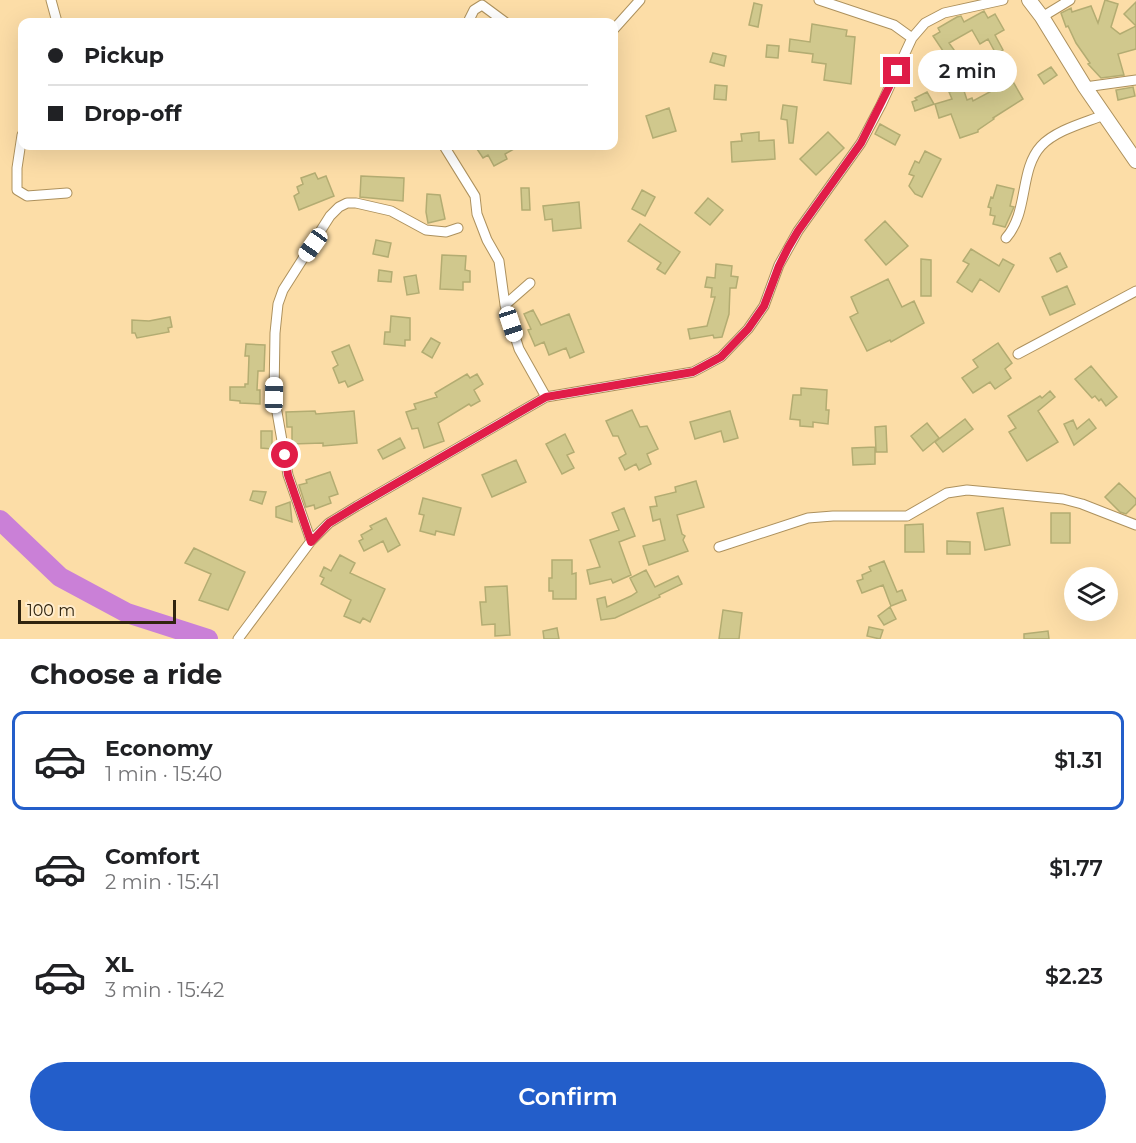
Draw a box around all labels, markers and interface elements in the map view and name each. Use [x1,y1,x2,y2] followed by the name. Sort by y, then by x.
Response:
[84,42,164,69] text: Pickup
[918,50,1017,92] callout: 2 min
[883,57,910,84] route end
[939,59,996,83] text: 2 min
[84,100,182,127] text: Drop-off
[295,225,331,265] car
[497,304,525,344] car
[265,377,283,413] car
[271,441,298,468] route start
[1064,567,1118,621] map controls
[1064,567,1118,621] button: layers
[18,597,176,624] scale bar
[27,601,75,620] text: 100 m
[30,658,222,691] text: Choose a ride
[33,734,87,788] icon: car
[105,735,213,762] text: Economy
[1054,747,1103,774] text: $1.31
[105,762,222,786] text: 1 min · 15:40
[33,842,87,896] icon: car
[105,843,200,870] text: Comfort
[1049,855,1103,882] text: $1.77
[105,870,220,894] text: 2 min · 15:41
[33,950,87,1004] icon: car
[105,951,134,978] text: XL
[1045,963,1103,990] text: $2.23
[105,978,224,1002] text: 3 min · 15:42
[30,1062,1106,1131] button: Confirm

